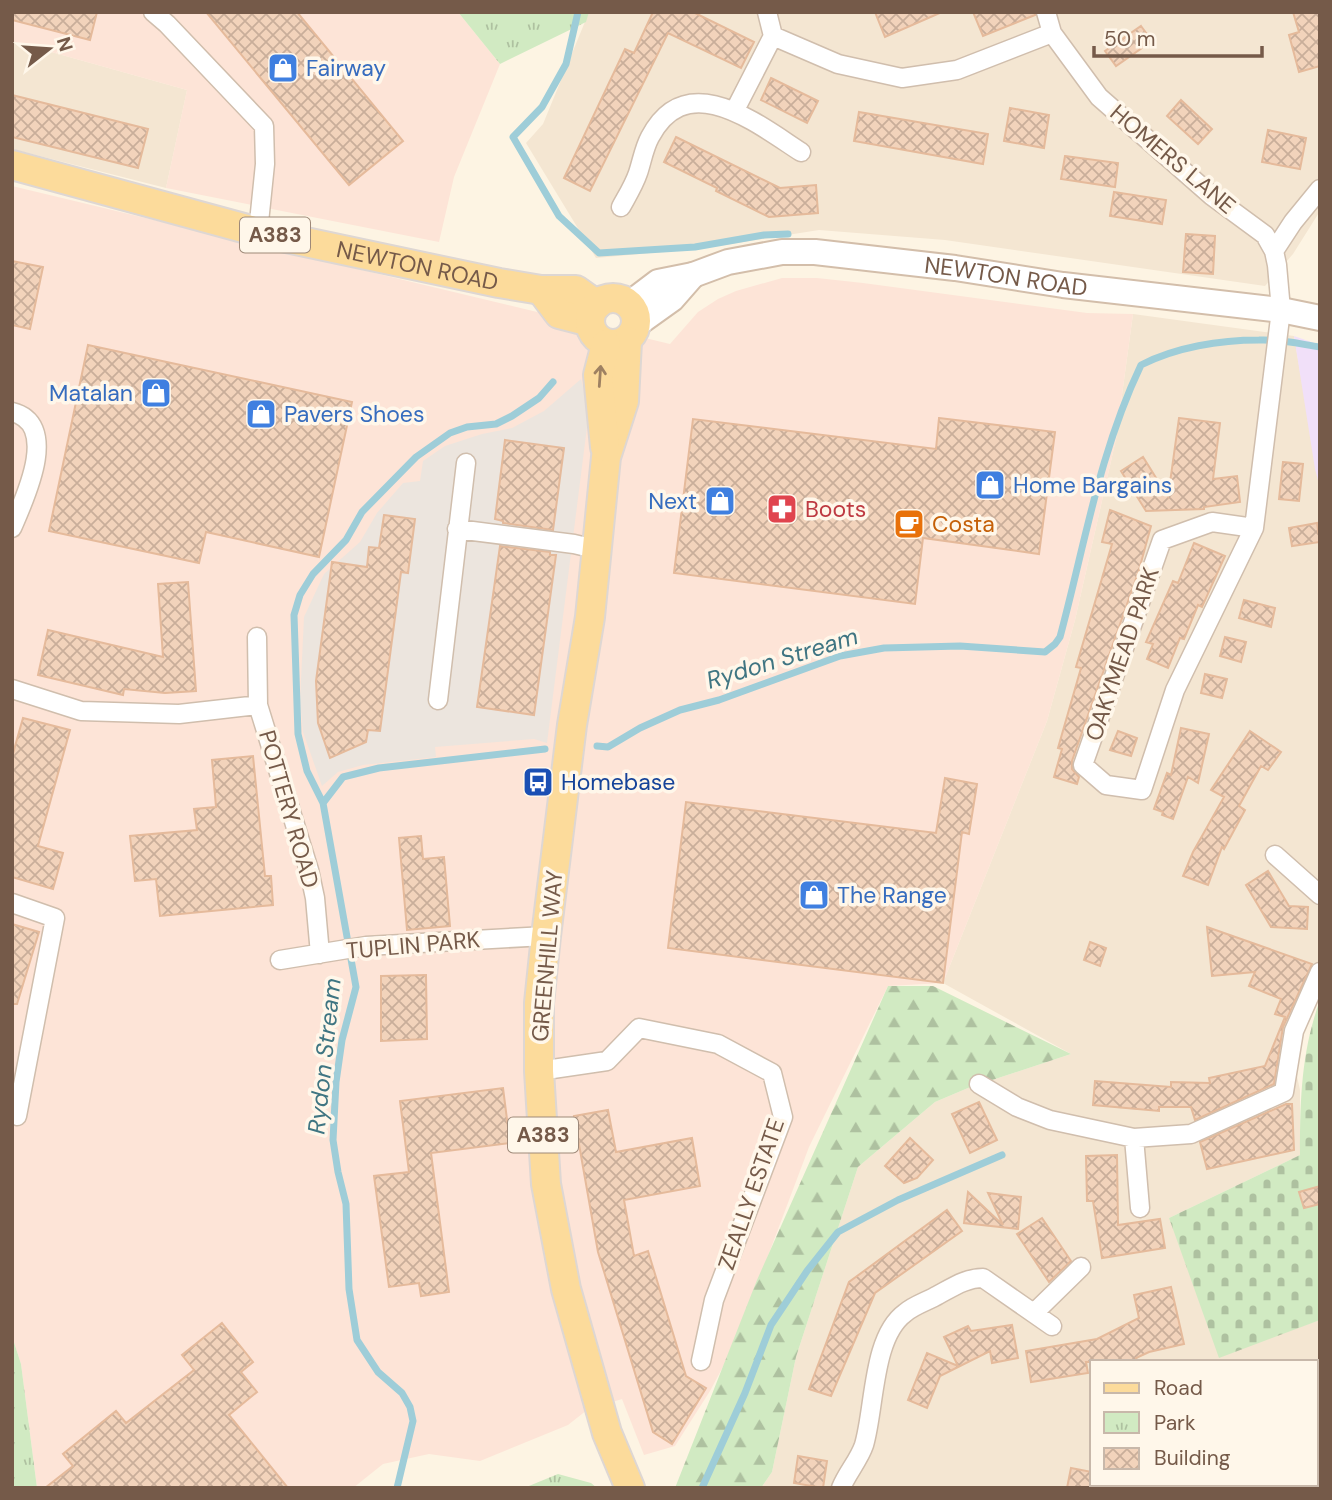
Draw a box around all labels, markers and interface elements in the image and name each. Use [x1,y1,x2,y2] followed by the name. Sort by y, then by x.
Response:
[14,14,84,84] north arrow
[1094,14,1262,58] scale bar
[1104,25,1155,53] text: 50 m
[51,34,79,54] text: N
[266,51,300,85] shop icon: Fairway
[306,53,386,83] place label: Fairway
[1104,98,1242,220] street label: HOMERS LANE
[240,218,310,252] road number: A383
[334,234,501,297] street label: NEWTON ROAD
[923,250,1089,303] street label: NEWTON ROAD
[594,365,607,388] one-way arrow
[139,376,173,410] shop icon: Matalan
[49,378,133,408] place label: Matalan
[244,397,278,431] shop icon: Pavers Shoes
[284,399,424,429] place label: Pavers Shoes
[973,468,1007,502] shop icon: Home Bargains
[1013,470,1172,500] place label: Home Bargains
[703,484,737,518] shop icon: Next
[648,486,697,516] place label: Next
[765,492,799,526] pharmacy icon: Boots
[805,494,866,524] place label: Boots
[892,507,926,541] cafe icon: Costa
[932,509,995,539] place label: Costa
[1078,563,1166,745] street label: OAKYMEAD PARK
[702,620,862,696] water label: Rydon Stream
[252,727,326,891] street label: POTTERY ROAD
[521,765,555,799] bus stop icon: Homebase
[561,767,675,797] place label: Homebase
[525,869,569,1043] street label: GREENHILL WAY
[797,878,831,912] shop icon: The Range
[837,880,947,910] place label: The Range
[345,924,481,966] street label: TUPLIN PARK
[300,976,348,1136] water label: Rydon Stream
[711,1114,791,1274] street label: ZEALLY ESTATE
[508,1118,578,1152] road number: A383
[1090,1360,1318,1486] legend
[1154,1374,1203,1402] text: Road
[1154,1409,1196,1437] text: Park
[1154,1444,1231,1472] text: Building

